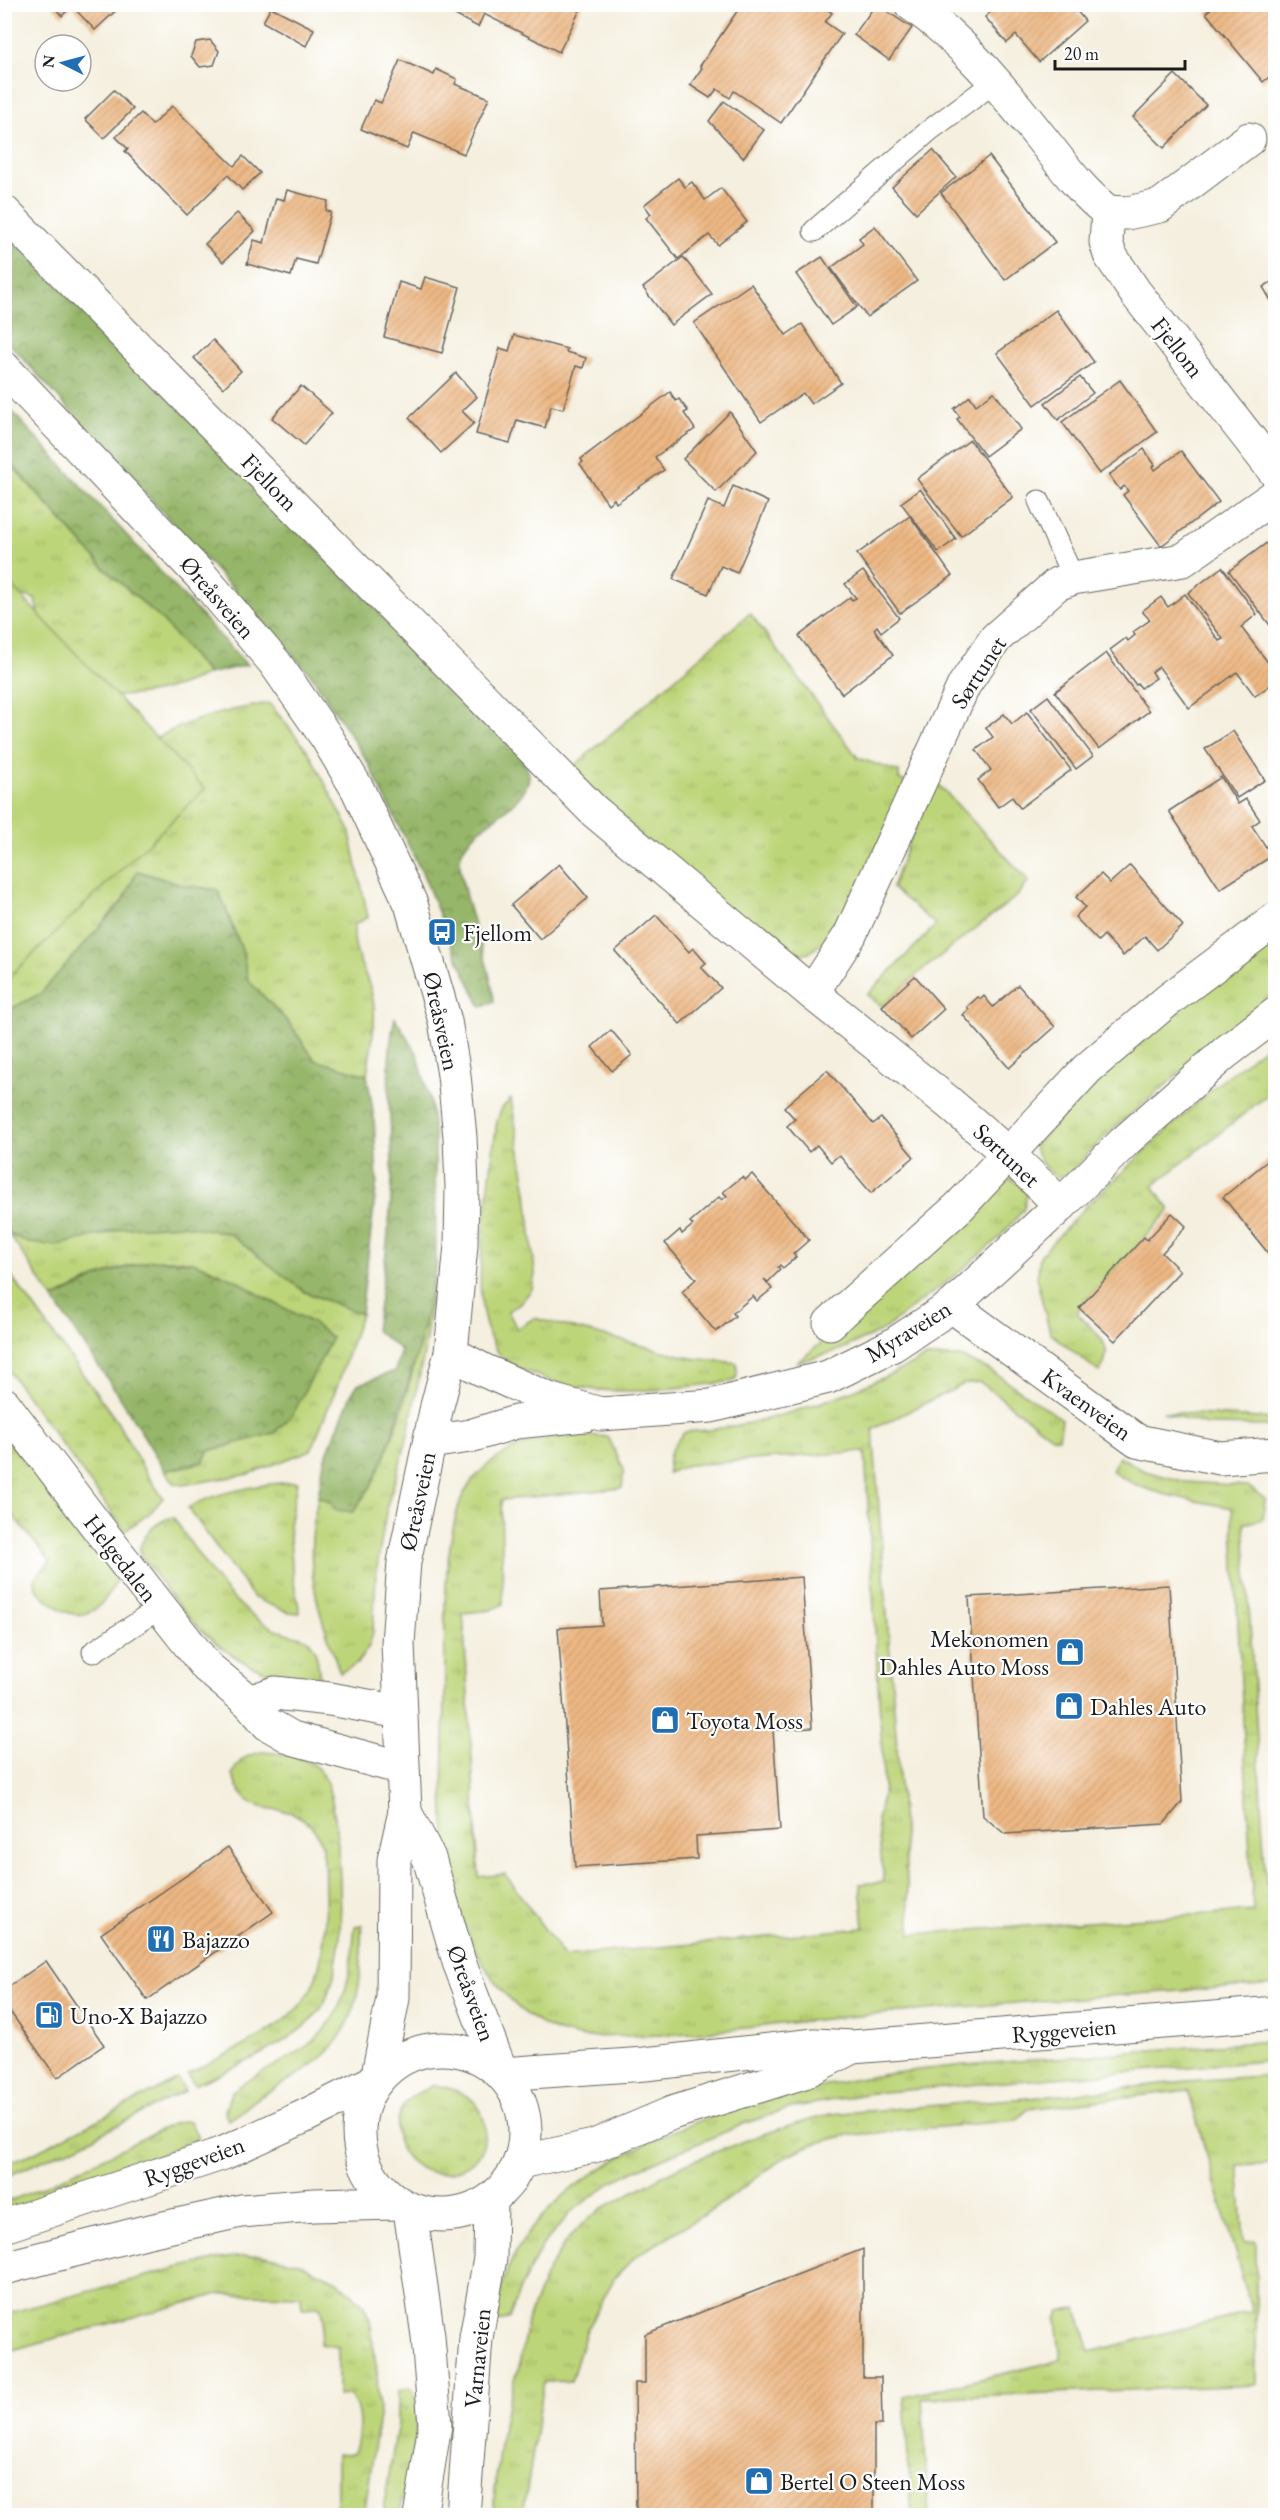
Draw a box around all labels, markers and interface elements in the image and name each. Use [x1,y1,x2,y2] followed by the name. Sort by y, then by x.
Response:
[33,33,93,93] north arrow
[1055,33,1186,71] scale bar
[1064,42,1099,65] text: 20 m
[37,54,60,69] text: N
[1144,310,1212,384] street label: Fjellom
[235,446,305,518] street label: Fjellom
[173,549,263,645] street label: Øreåsveien
[943,629,1013,714] street label: Sørtunet
[426,916,458,948] bus stop icon: Fjellom
[463,917,532,948] place label: Fjellom
[416,969,468,1074] street label: Øreåsveien
[967,1116,1047,1194] street label: Sørtunet
[859,1292,957,1369] street label: Myraveien
[1036,1361,1139,1447] street label: Kvaenveien
[391,1448,443,1553] street label: Øreåsveien
[77,1508,165,1609] street label: Helgedalen
[879,1623,1049,1682] place label: Mekonomen Dahles Auto Moss
[1054,1636,1086,1668] shop icon: Mekonomen Dahles Auto Moss
[1053,1690,1085,1722] shop icon: Dahles Auto
[1090,1691,1206,1722] place label: Dahles Auto
[649,1704,681,1736] shop icon: Toyota Moss
[686,1705,803,1736] place label: Toyota Moss
[145,1923,177,1955] restaurant icon: Bajazzo
[182,1924,250,1955] place label: Bajazzo
[440,1941,504,2046] street label: Øreåsveien
[33,1999,65,2031] fuel station icon: Uno-X Bajazzo
[70,2000,208,2031] place label: Uno-X Bajazzo
[1010,2010,1118,2050] street label: Ryggeveien
[139,2128,249,2194] street label: Ryggeveien
[456,2306,498,2409] street label: Varnaveien
[743,2465,775,2497] shop icon: Bertel O Steen Moss
[780,2466,965,2497] place label: Bertel O Steen Moss

